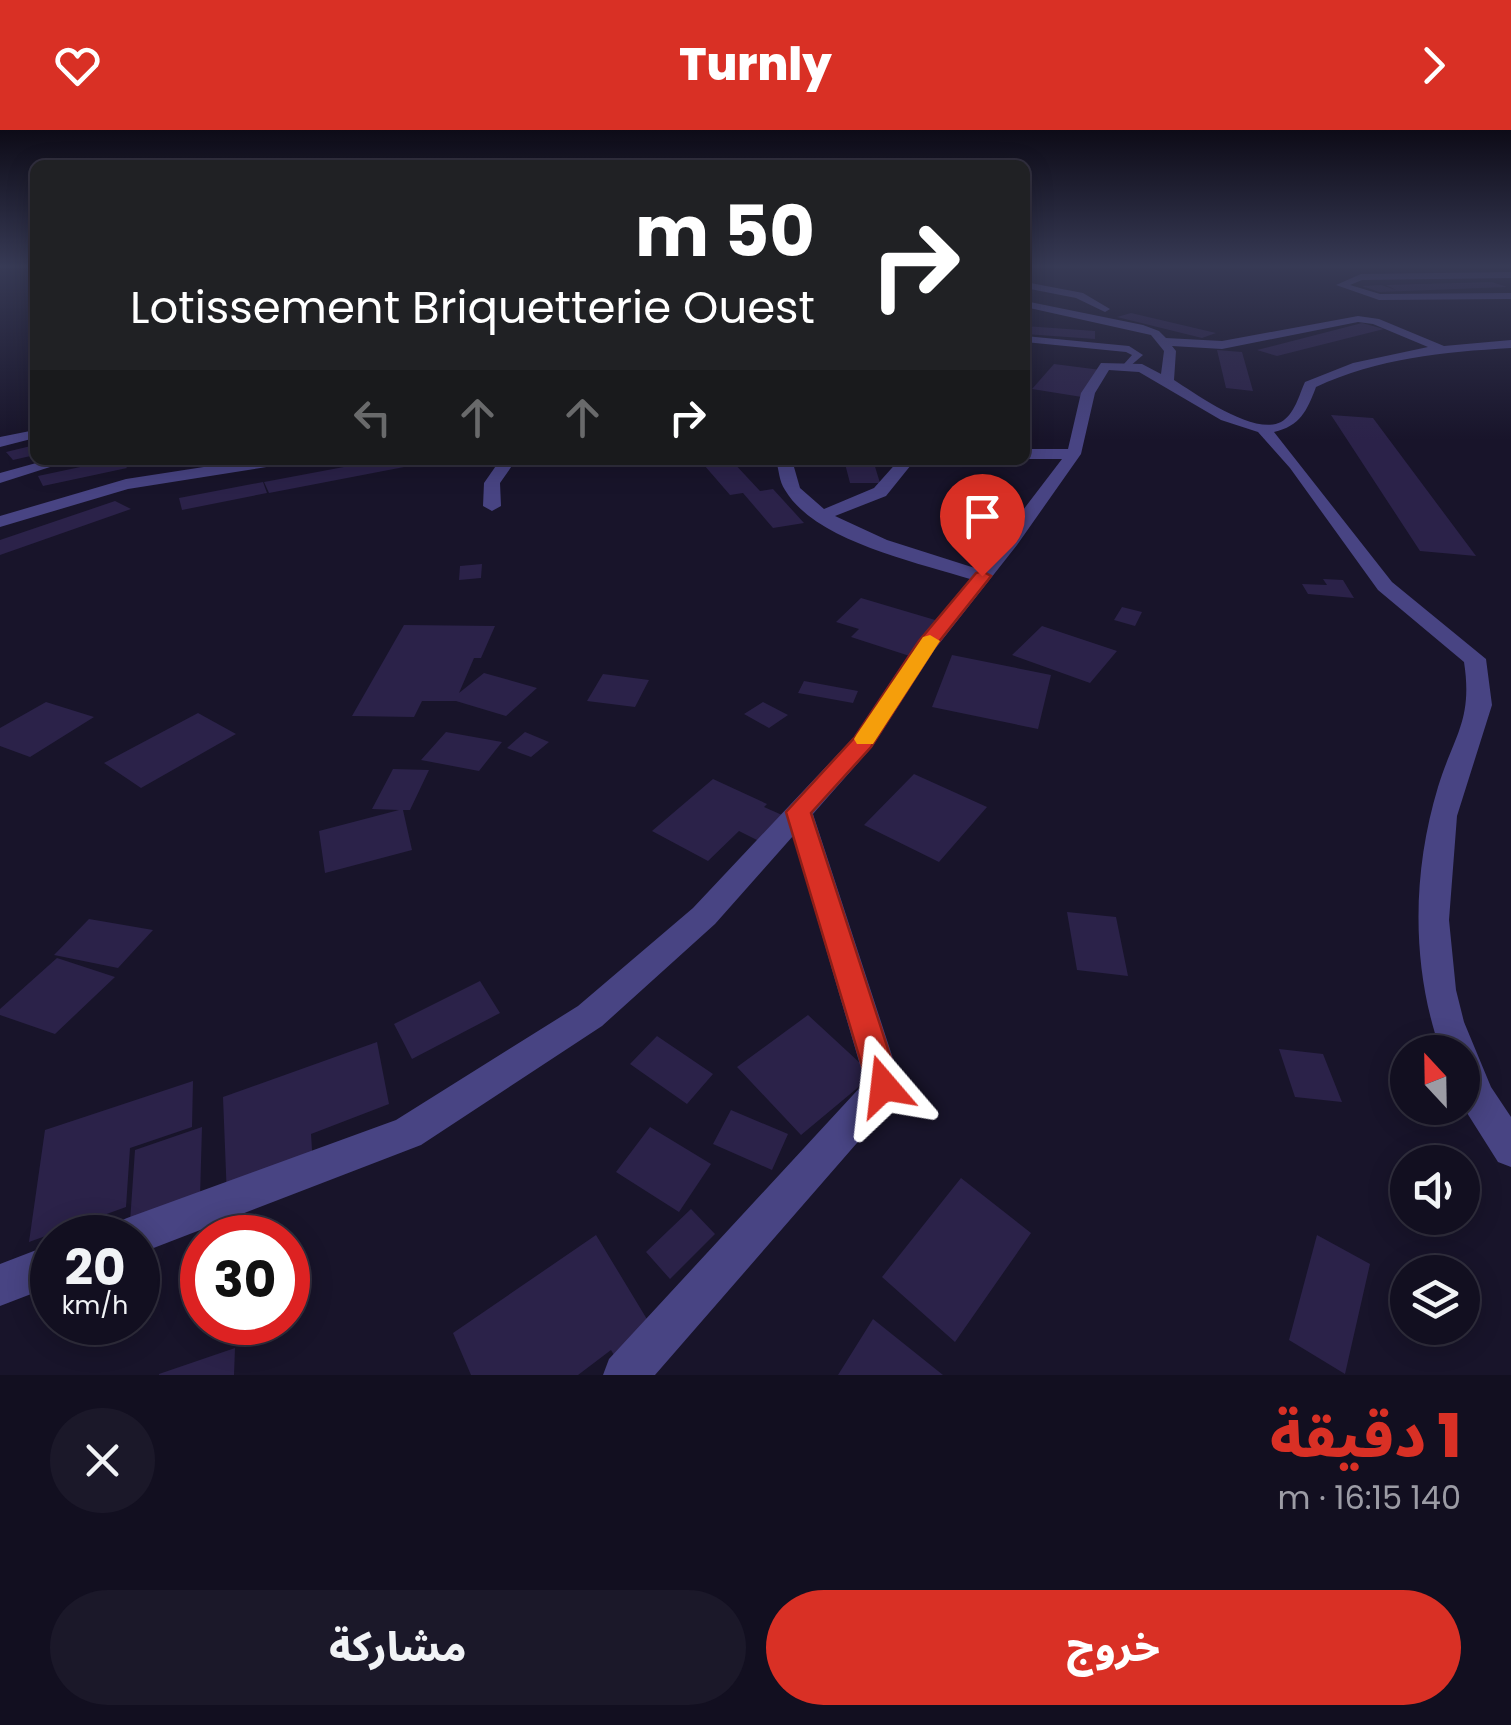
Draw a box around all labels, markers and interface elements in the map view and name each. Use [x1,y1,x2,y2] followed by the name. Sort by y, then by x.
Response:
[679,33,832,96] text: Turnly
[50,38,105,93] icon: heart
[1406,38,1461,93] icon: forward
[635,182,815,281] text: 50 m
[850,200,980,330] icon: right
[130,276,815,339] text: Lotissement Briquetterie Ouest
[345,390,400,445] icon: left
[450,390,505,445] icon: ahead
[555,390,610,445] icon: ahead
[660,390,715,445] icon: right
[940,474,1025,577] pin
[955,489,1010,544] icon: arrive
[832,1034,936,1138] position arrow
[1390,1035,1480,1125] north arrow
[1390,1035,1480,1345] map controls
[1390,1145,1480,1235] button: sound
[180,1215,310,1345] speed limit sign: 30
[64,1232,126,1303] text: 20
[1390,1255,1480,1345] button: layers
[62,1288,128,1323] text: km/h
[1270,1394,1461,1478] text: 1 دقيقة
[50,1408,155,1513] button: close
[1277,1475,1461,1520] text: 140 m · 16:15
[50,1590,746,1705] button: مشاركة
[766,1590,1461,1705] button: خروج

